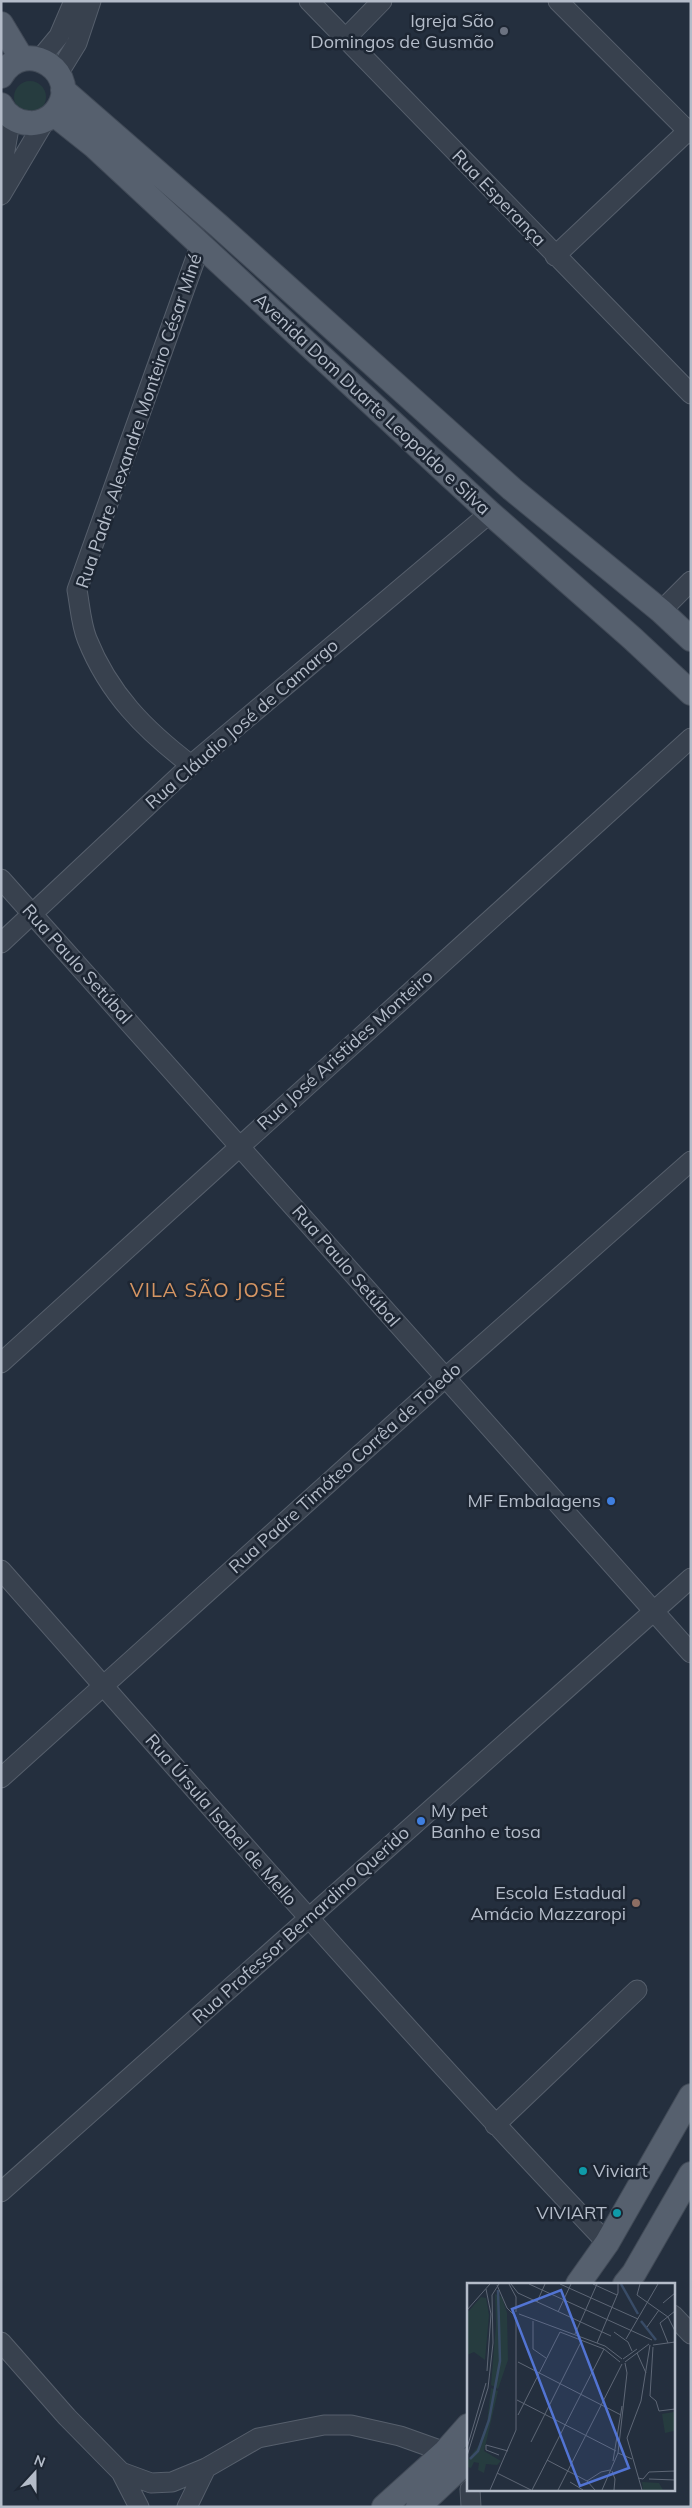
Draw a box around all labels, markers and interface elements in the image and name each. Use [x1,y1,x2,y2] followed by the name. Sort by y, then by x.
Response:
[310,9,494,53] place label: Igreja São Domingos de Gusmão
[498,25,510,37] marker: Igreja São Domingos de Gusmão
[447,144,551,251] street label: Rua Esperança
[70,250,207,591] street label: Rua Padre Alexandre Monteiro César Miné
[249,288,495,519] street label: Avenida Dom Duarte Leopoldo e Silva
[141,634,343,814] street label: Rua Cláudio José de Camargo
[17,899,137,1028] street label: Rua Paulo Setúbal
[252,964,437,1135] street label: Rua José Aristides Monteiro
[287,1200,405,1331] street label: Rua Paulo Setúbal
[130,1277,286,1302] district label: VILA SÃO JOSÉ
[224,1357,466,1578] street label: Rua Padre Timóteo Corrêa de Toledo
[468,1489,601,1512] place label: MF Embalagens
[605,1495,617,1507] marker: MF Embalagens
[140,1729,302,1910] street label: Rua Úrsula Isabel de Mello
[431,1799,541,1843] place label: My pet Banho e tosa
[415,1815,427,1827] marker: My pet Banho e tosa
[187,1821,414,2028] street label: Rua Professor Bernardino Querido
[471,1881,626,1925] place label: Escola Estadual Amácio Mazzaropi
[630,1897,642,1909] marker: Escola Estadual Amácio Mazzaropi
[593,2159,648,2182] place label: Viviart
[577,2165,589,2177] marker: Viviart
[536,2201,607,2224] place label: VIVIART
[611,2207,623,2219] marker: VIVIART
[467,2283,674,2490] inset map
[10,2448,60,2498] north arrow
[31,2451,48,2471] text: N

